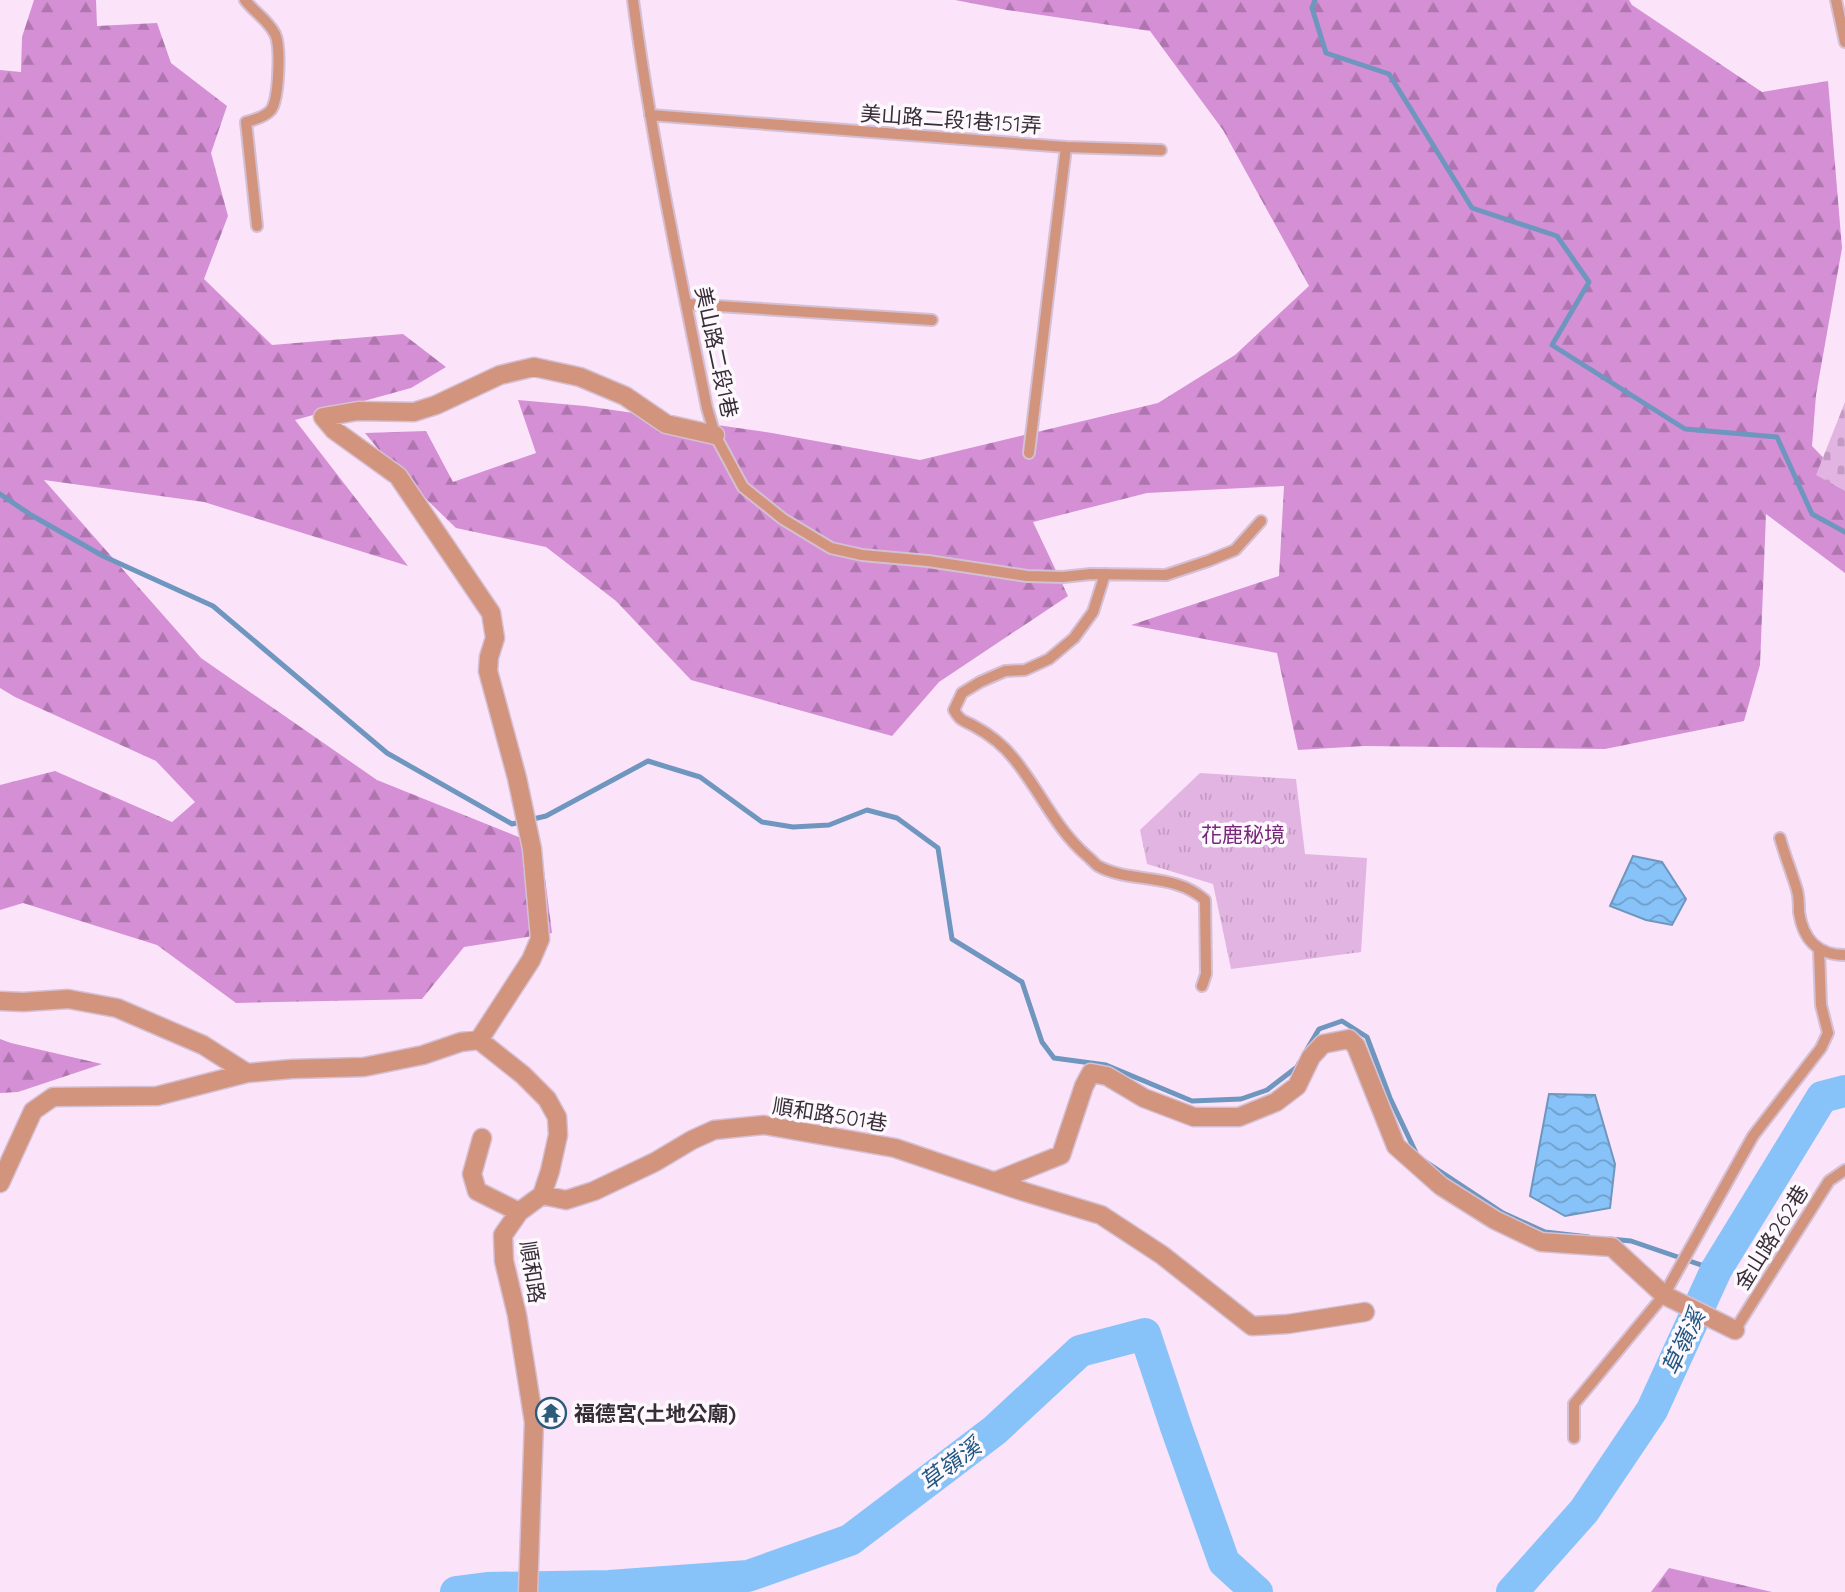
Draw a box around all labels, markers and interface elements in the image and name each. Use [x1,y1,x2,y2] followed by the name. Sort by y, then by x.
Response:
[859,100,1043,138] street label: 美山路二段1巷151弄
[690,284,744,420] street label: 美山路二段1巷
[1201,821,1285,847] park label: 花鹿秘境
[771,1092,889,1136] street label: 順和路501巷
[1729,1180,1813,1294] street label: 金山路262巷
[515,1239,551,1305] street label: 順和路
[1655,1302,1712,1379] water label: 草嶺溪
[534,1396,568,1430] temple icon: 福德宮(土地公廟)
[574,1400,736,1426] place label: 福德宮(土地公廟)
[914,1430,989,1496] water label: 草嶺溪

